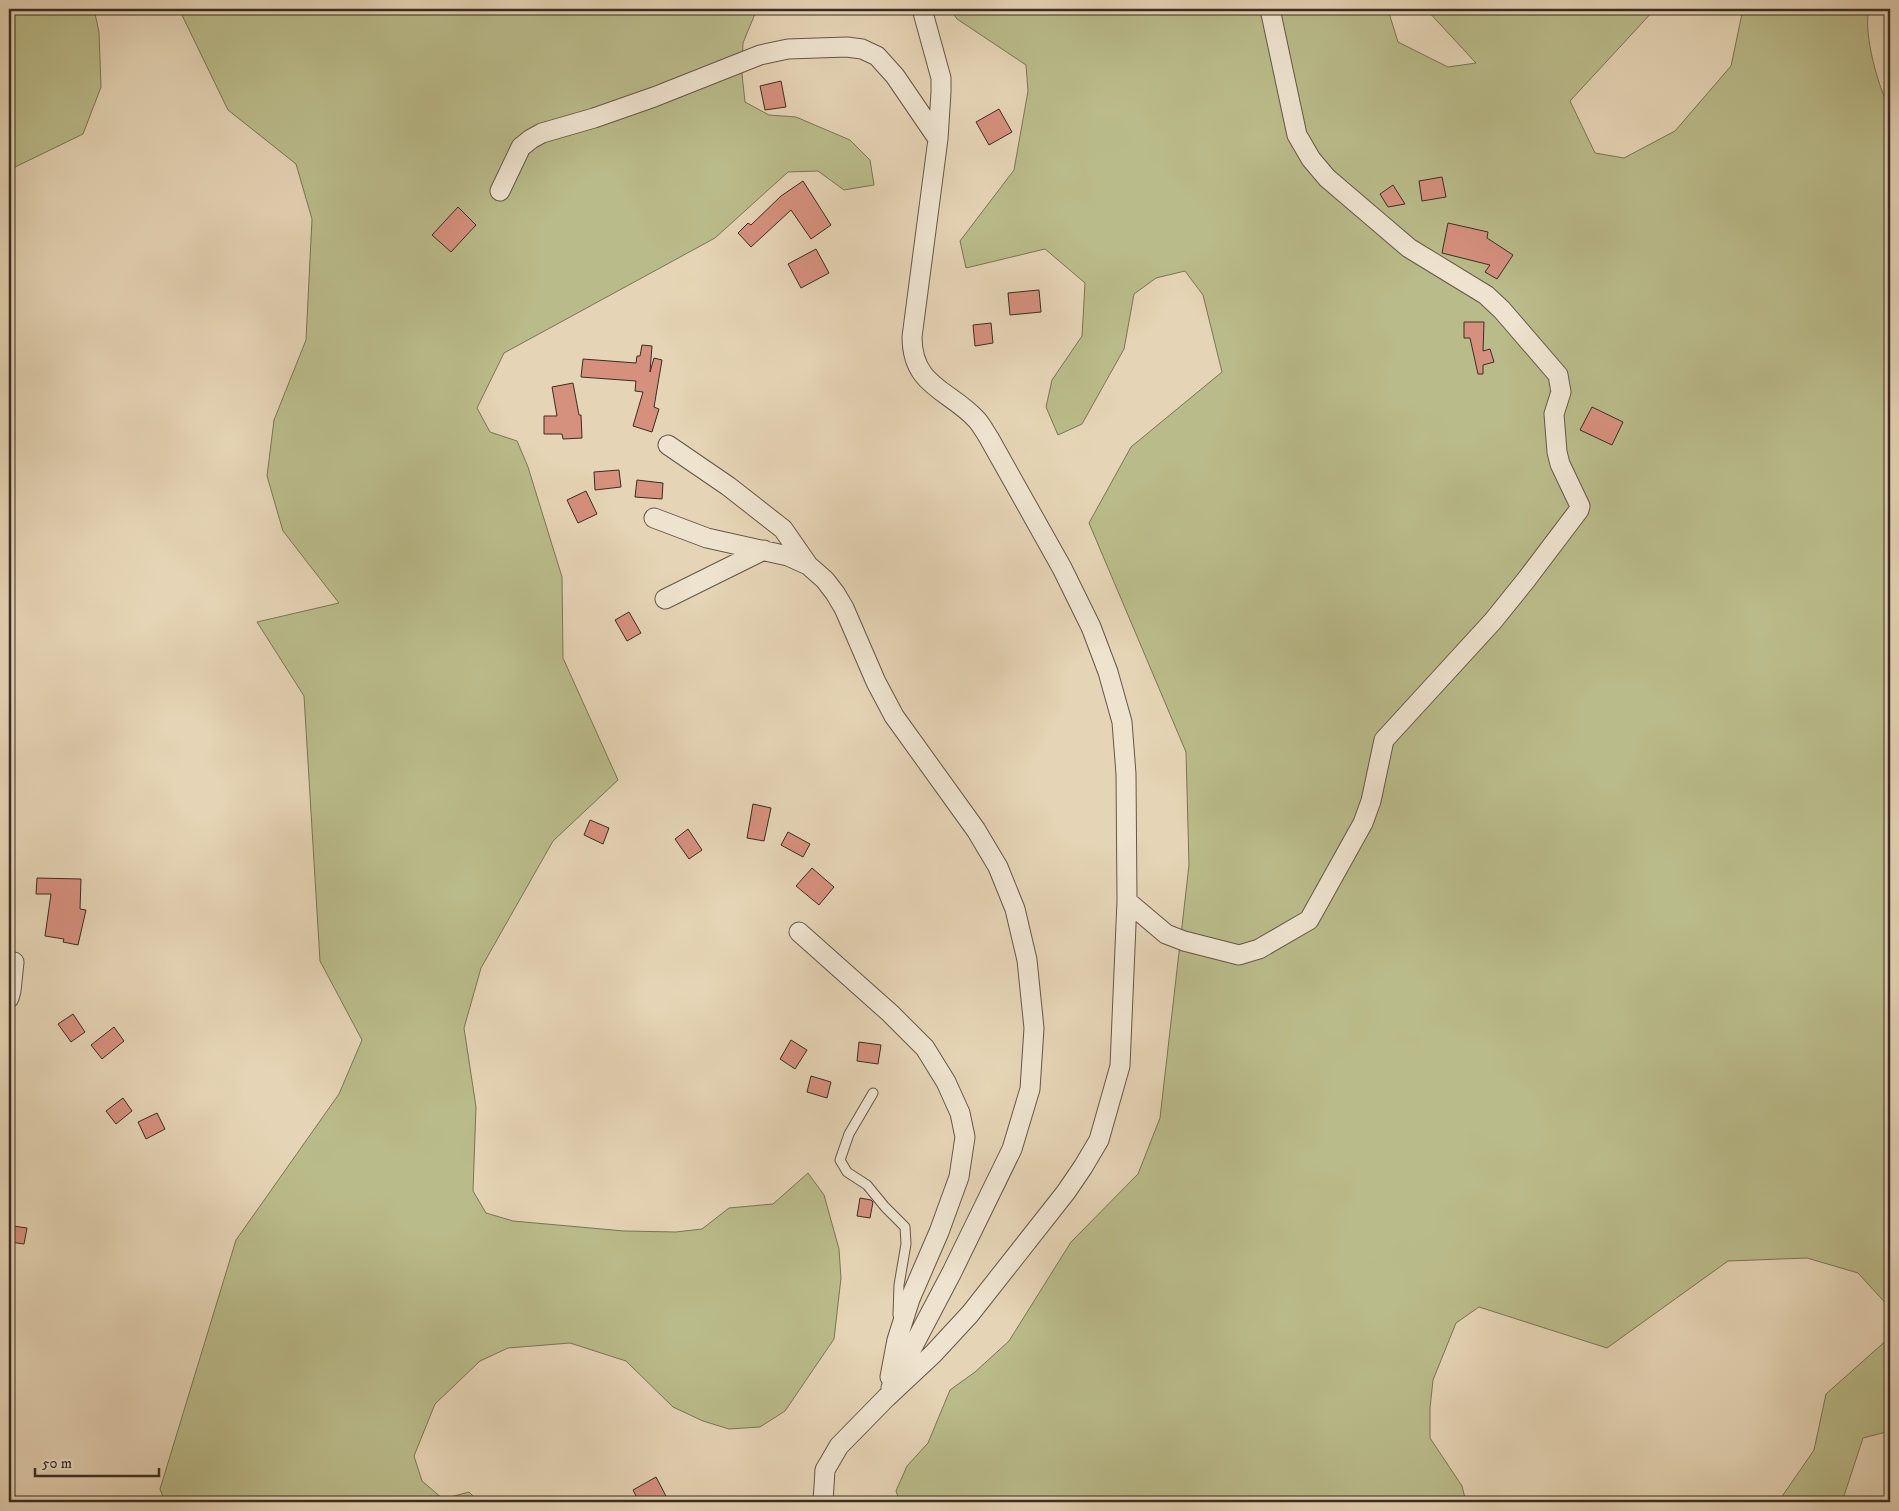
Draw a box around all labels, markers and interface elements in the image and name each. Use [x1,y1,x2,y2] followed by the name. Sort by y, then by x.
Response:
[35,1446,159,1478] scale bar
[42,1454,72,1473] text: 50 m

